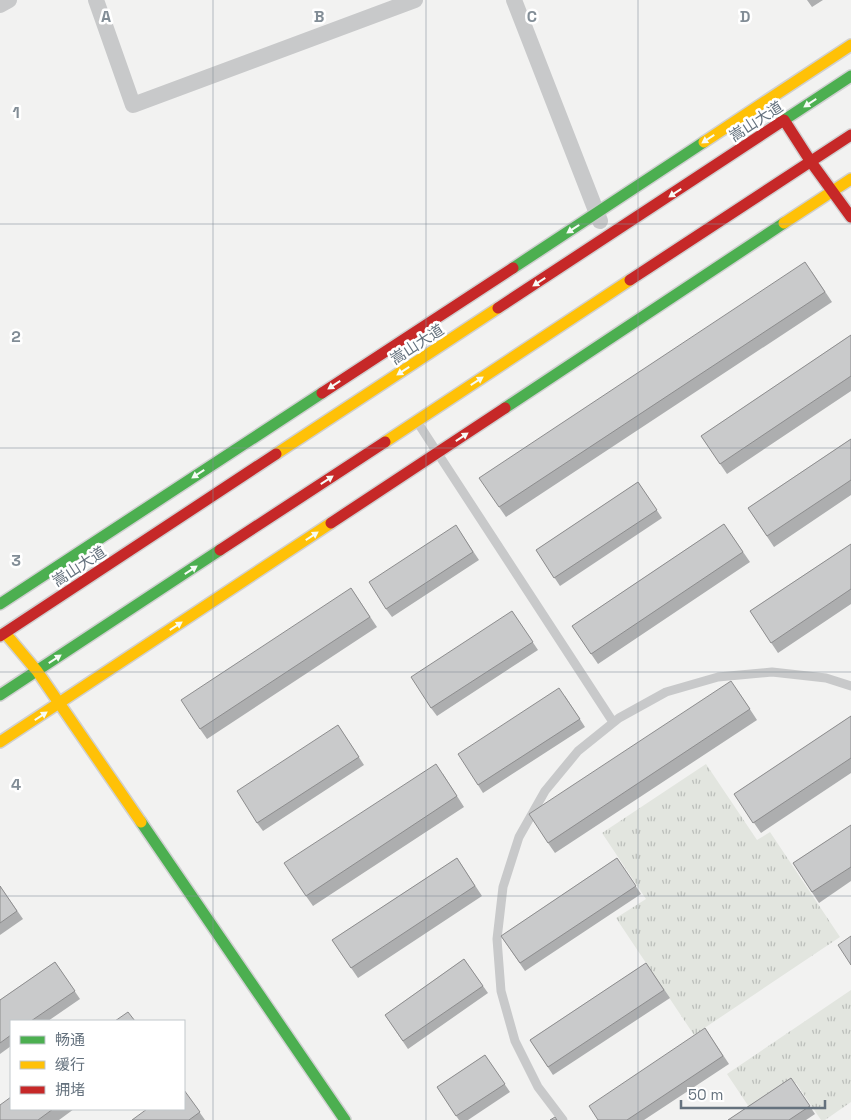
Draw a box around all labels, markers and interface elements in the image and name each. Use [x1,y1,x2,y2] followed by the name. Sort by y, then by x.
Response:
[101,6,111,27] text: A
[314,6,324,27] text: B
[527,6,537,27] text: C
[740,6,750,27] text: D
[726,97,786,145] street label: 嵩山大道
[804,98,817,108] one-way arrow
[12,102,20,123] text: 1
[701,134,715,144] one-way arrow
[668,188,681,197] one-way arrow
[566,224,579,234] one-way arrow
[532,277,545,287] one-way arrow
[387,320,447,368] street label: 嵩山大道
[11,326,21,347] text: 2
[396,366,410,376] one-way arrow
[471,377,484,386] one-way arrow
[327,380,341,390] one-way arrow
[455,432,469,442] one-way arrow
[192,469,205,479] one-way arrow
[320,475,334,485] one-way arrow
[305,531,318,541] one-way arrow
[49,542,109,590] street label: 嵩山大道
[11,550,21,571] text: 3
[184,565,198,574] one-way arrow
[170,621,183,631] one-way arrow
[49,654,62,664] one-way arrow
[34,711,47,720] one-way arrow
[11,774,21,795] text: 4
[10,1020,185,1110] legend
[55,1030,85,1049] text: 畅通
[55,1055,85,1074] text: 缓行
[681,1078,825,1110] scale bar
[55,1080,85,1099] text: 拥堵
[688,1085,723,1104] text: 50 m

